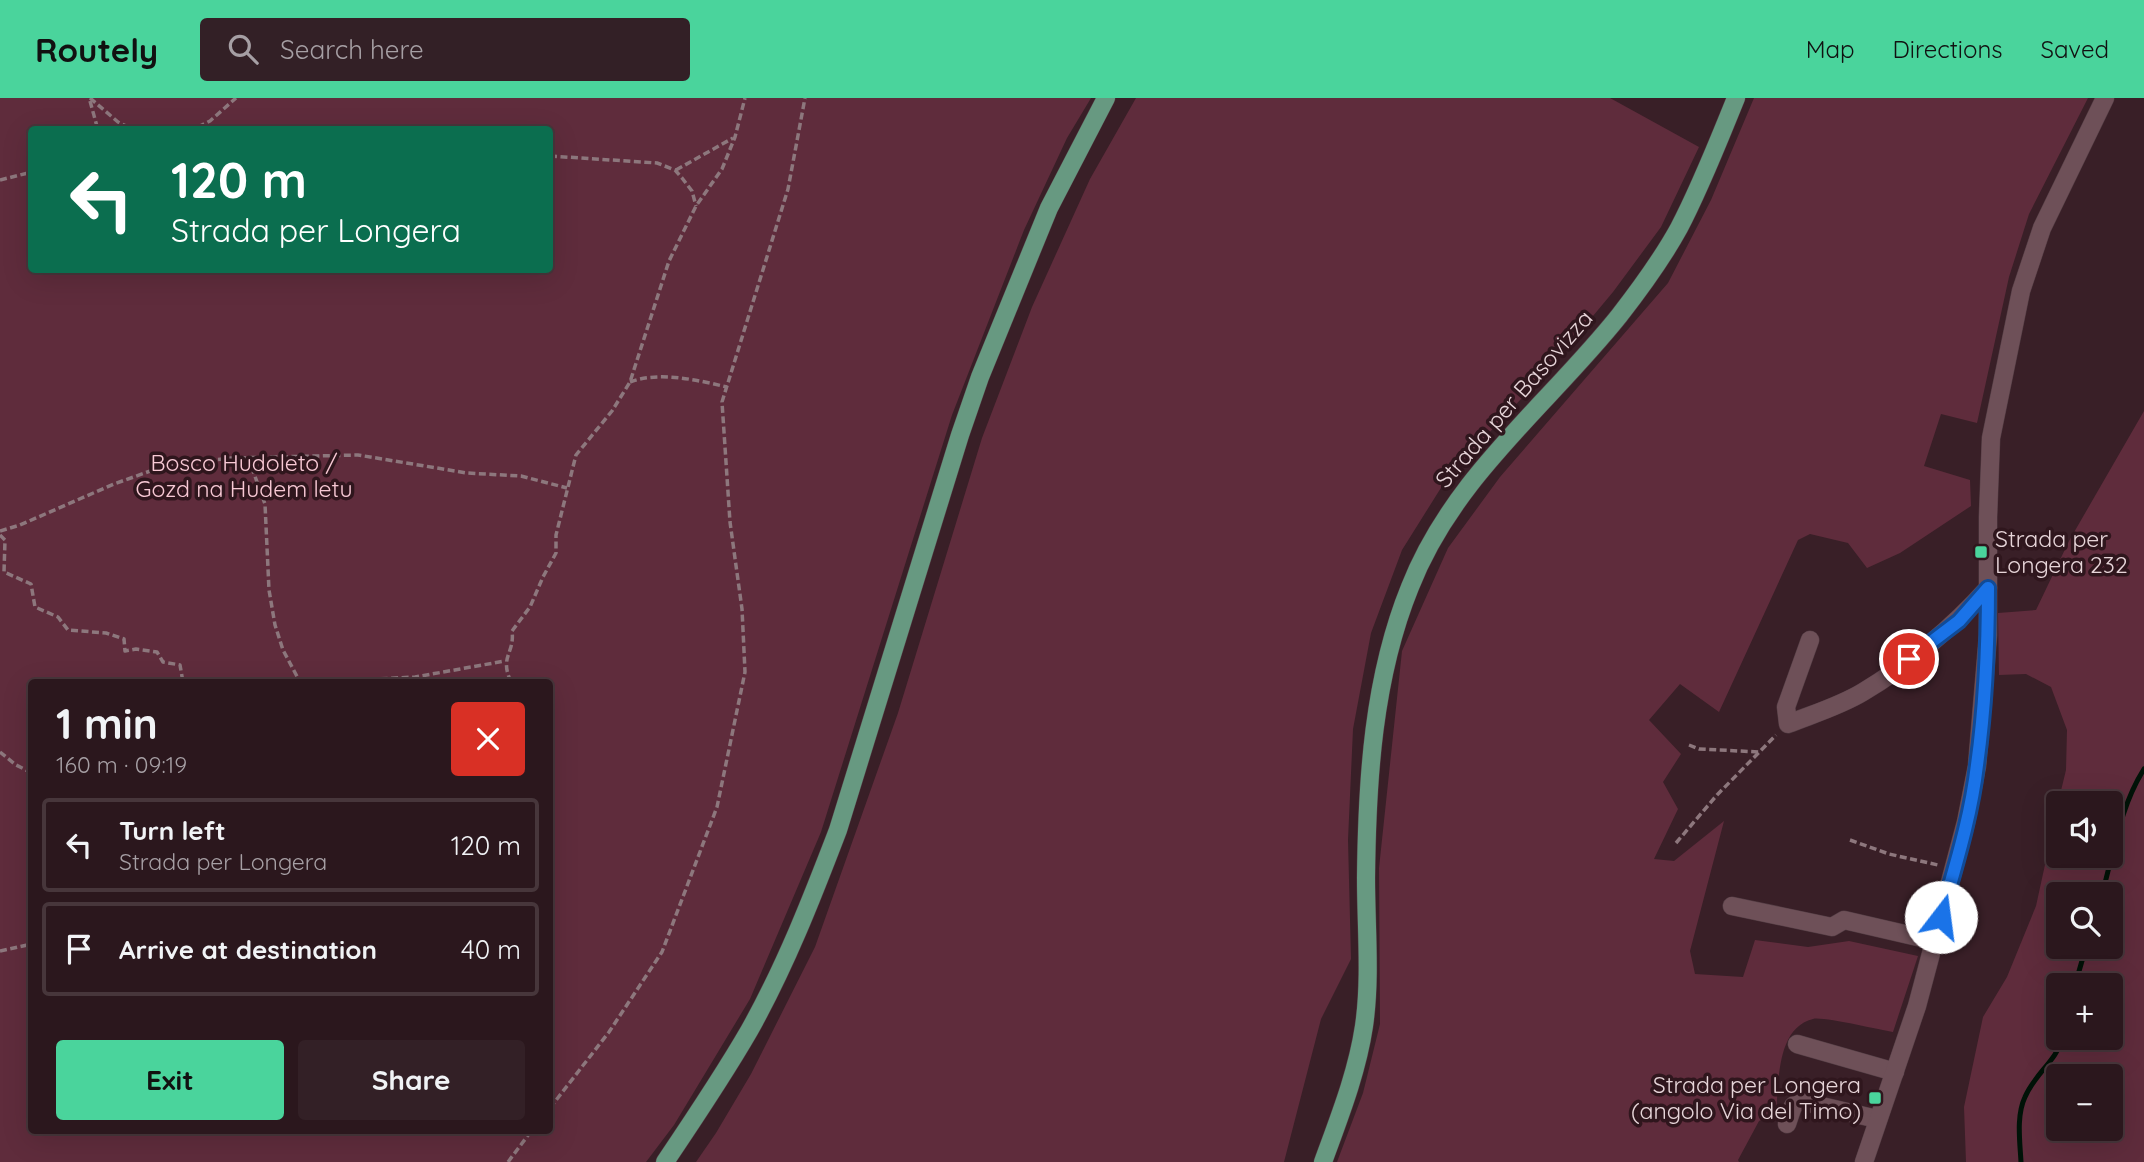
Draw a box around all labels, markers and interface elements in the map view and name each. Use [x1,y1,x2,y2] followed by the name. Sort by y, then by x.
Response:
[200,18,690,81] search box
[35,29,158,70] text: Routely
[224,30,262,68] icon: search
[280,33,424,66] text: Search here
[1806,34,1855,64] text: Map
[1893,34,2003,64] text: Directions
[2041,34,2109,64] text: Saved
[171,149,307,210] text: 120 m
[56,154,147,245] icon: left
[171,210,461,250] text: Strada per Longera
[1429,304,1599,493] street label: Strada per Basovizza
[136,448,352,503] park label: Bosco Hudoleto / Gozd na Hudem letu
[1995,524,2128,579] place label: Strada per Longera 232
[1973,544,1989,560] marker: Strada per Longera 232
[1879,629,1939,689] pin
[1890,640,1928,678] icon: arrive
[56,697,158,750] text: 1 min
[451,702,525,776] button: close
[56,750,187,779] text: 160 m · 09:19
[2046,791,2123,1141] map controls
[2046,791,2123,868] button: sound
[119,814,226,847] text: Turn left
[60,826,98,864] icon: left
[451,829,521,862] text: 120 m
[119,847,327,876] text: Strada per Longera
[1904,880,1978,954] position arrow
[2046,882,2123,959] button: search
[60,930,98,968] icon: arrive
[119,933,377,966] text: Arrive at destination
[461,933,521,966] text: 40 m
[2046,973,2123,1050] button: +
[56,1040,284,1120] button: Exit
[298,1040,525,1120] button: Share
[2046,1064,2123,1141] button: −
[1631,1070,1861,1125] place label: Strada per Longera (angolo Via del Timo)
[1867,1090,1883,1106] marker: Strada per Longera (angolo Via del Timo)

